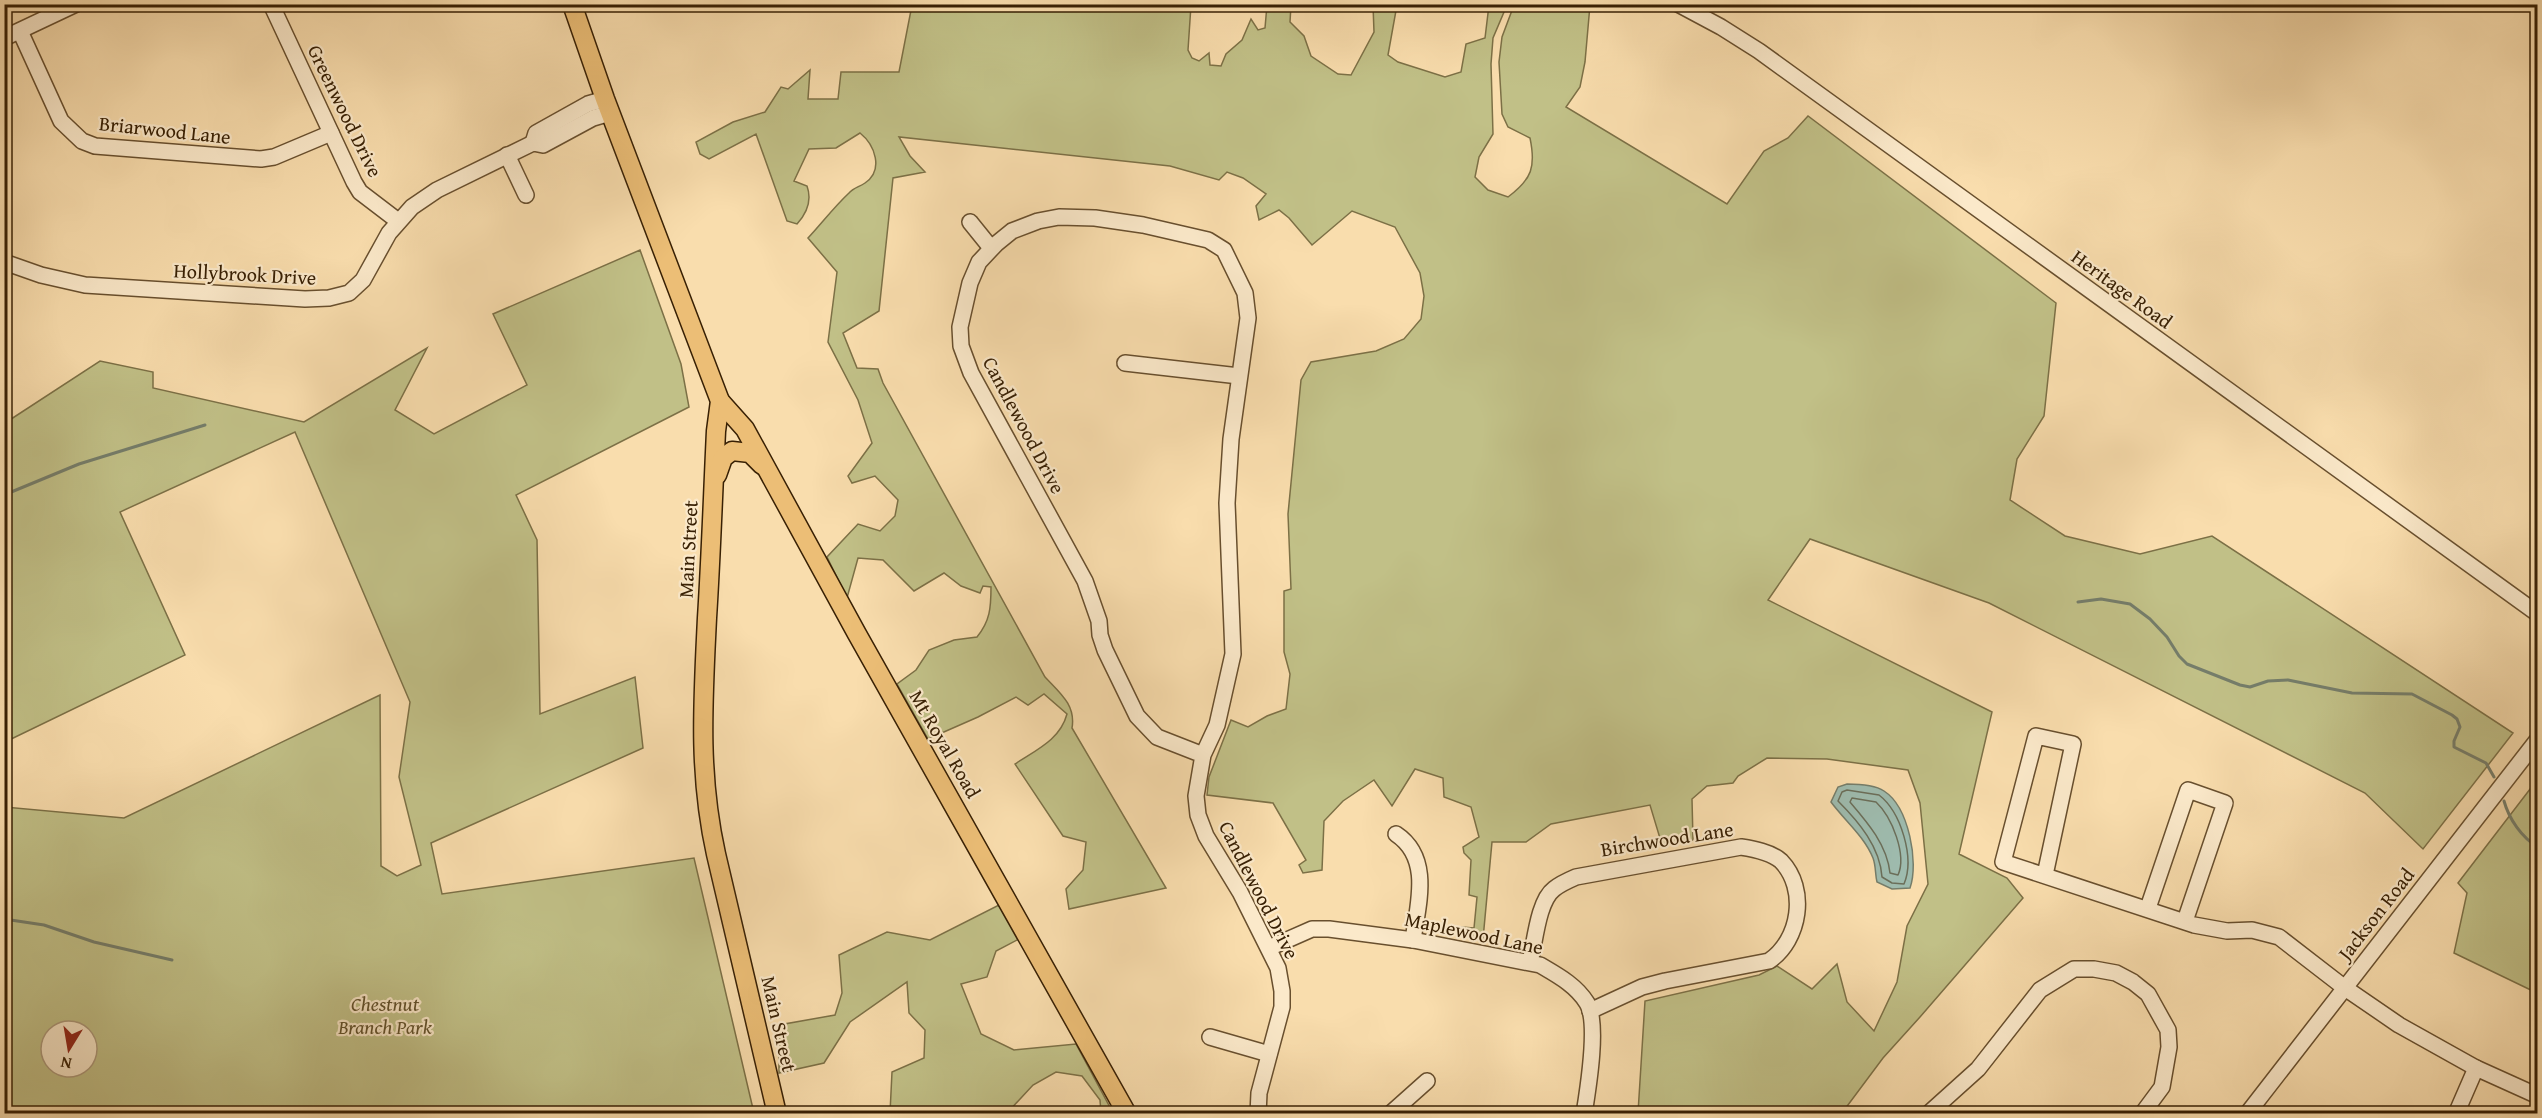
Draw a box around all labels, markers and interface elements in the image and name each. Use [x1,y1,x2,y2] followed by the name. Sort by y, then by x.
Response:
[301,40,390,182] street label: Greenwood Drive
[98,108,232,151] street label: Briarwood Lane
[2066,242,2179,335] street label: Heritage Road
[173,255,317,292] street label: Hollybrook Drive
[976,351,1073,498] street label: Candlewood Drive
[670,499,705,599] street label: Main Street
[903,684,988,803] street label: Mt Royal Road
[1599,814,1735,863] street label: Birchwood Lane
[1212,816,1307,964] street label: Candlewood Drive
[2328,861,2421,968] street label: Jackson Road
[1402,904,1546,961] street label: Maplewood Lane
[754,973,805,1075] street label: Main Street
[337,989,433,1041] park label: Chestnut Branch Park
[39,1019,99,1079] north arrow
[58,1051,74,1077] text: N

